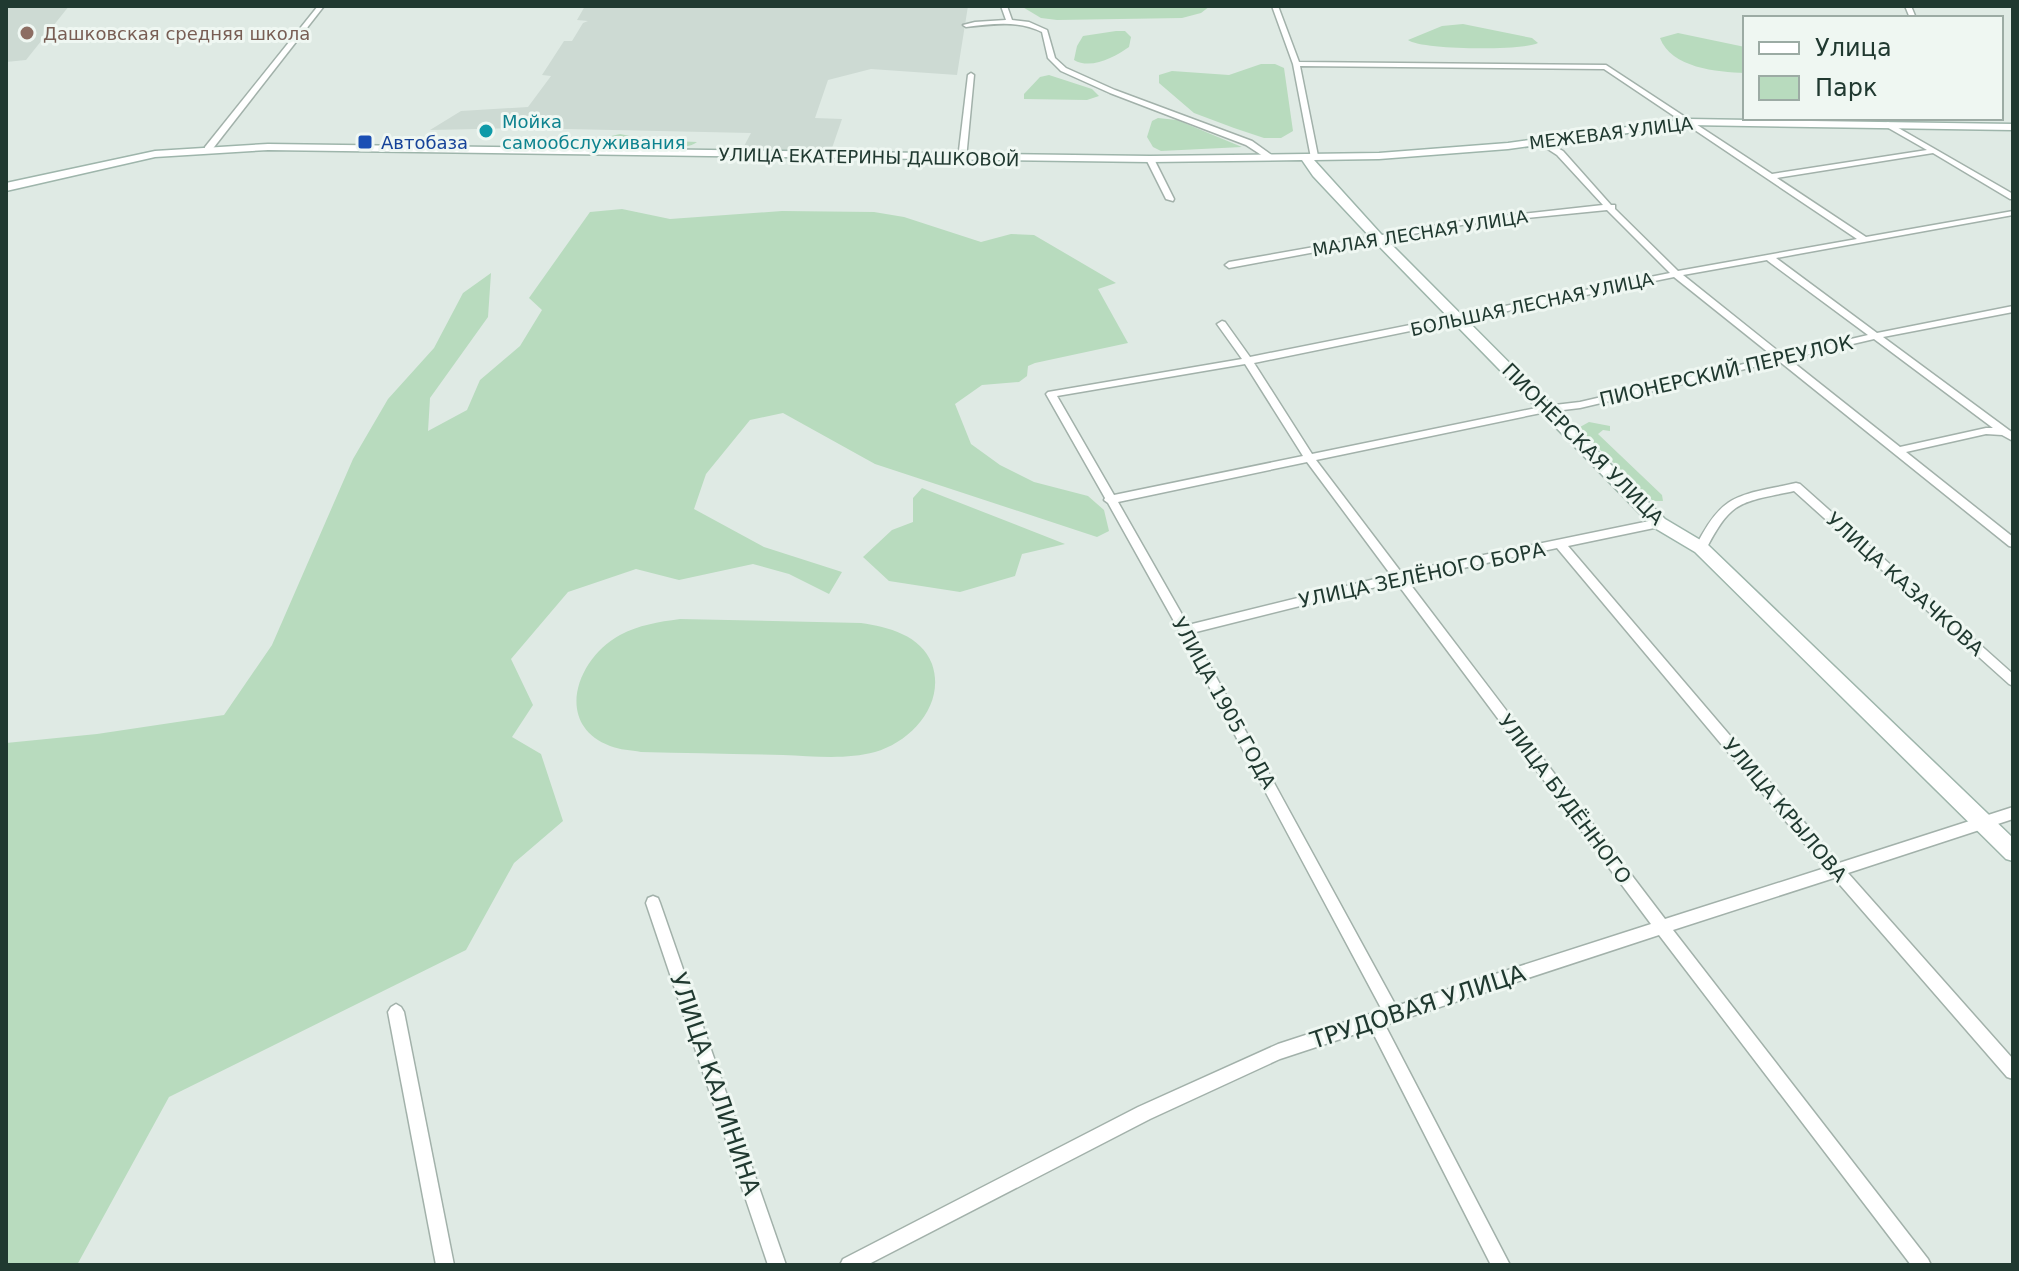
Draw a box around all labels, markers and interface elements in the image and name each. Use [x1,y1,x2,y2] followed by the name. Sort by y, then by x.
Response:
[1743,16,2003,120] legend
[43,23,310,44] place label: Дашковская средняя школа
[18,24,36,42] marker: Дашковская средняя школа
[1815,34,1892,62] text: Улица
[1815,74,1877,102] text: Парк
[502,111,686,153] place label: Мойка самообслуживания
[1528,112,1695,153] street label: МЕЖЕВАЯ УЛИЦА
[477,122,495,140] marker: Мойка самообслуживания
[381,132,468,153] place label: Автобаза
[356,133,374,151] marker: Автобаза
[718,144,1020,170] street label: УЛИЦА ЕКАТЕРИНЫ ДАШКОВОЙ
[1311,205,1530,260] street label: МАЛАЯ ЛЕСНАЯ УЛИЦА
[1409,268,1656,340] street label: БОЛЬШАЯ ЛЕСНАЯ УЛИЦА
[1597,330,1855,412] street label: ПИОНЕРСКИЙ ПЕРЕУЛОК
[1497,358,1669,530] street label: ПИОНЕРСКАЯ УЛИЦА
[1821,507,1989,661] street label: УЛИЦА КАЗАЧКОВА
[1297,537,1548,613] street label: УЛИЦА ЗЕЛЁНОГО БОРА
[1167,613,1281,793] street label: УЛИЦА 1905 ГОДА
[1494,710,1636,888] street label: УЛИЦА БУДЁННОГО
[1718,733,1852,887] street label: УЛИЦА КРЫЛОВА
[1306,959,1530,1055] street label: ТРУДОВАЯ УЛИЦА
[664,969,766,1199] street label: УЛИЦА КАЛИНИНА

